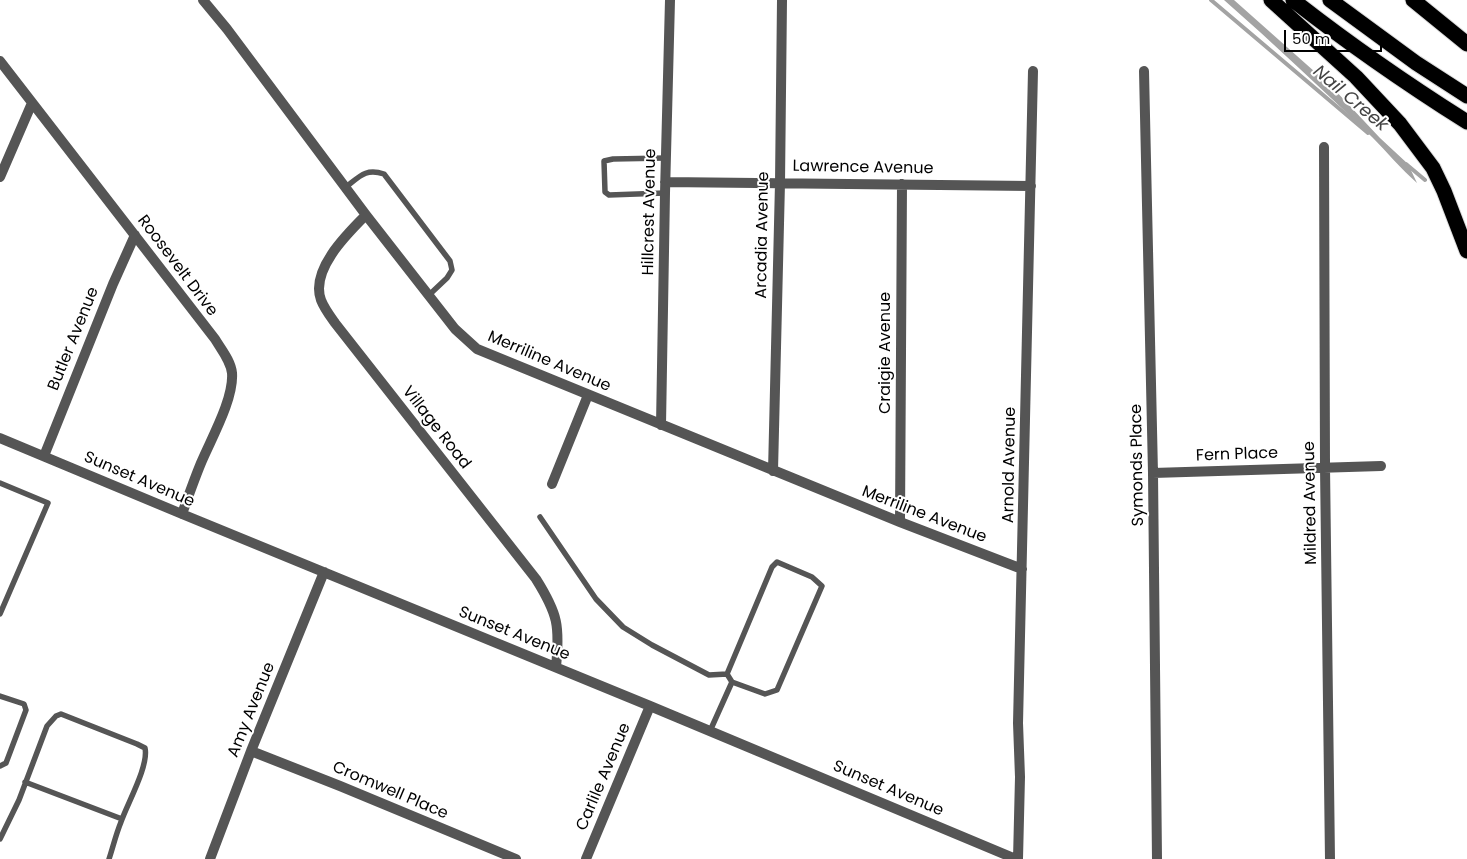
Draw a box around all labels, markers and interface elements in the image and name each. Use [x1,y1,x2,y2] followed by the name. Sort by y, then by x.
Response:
[1287,20,1384,52] scale bar
[1292,28,1330,49] text: 50 m
[1308,61,1392,137] water label: Nail Creek
[639,148,661,276] street label: Hillcrest Avenue
[792,157,934,179] street label: Lawrence Avenue
[752,171,774,299] street label: Arcadia Avenue
[133,212,221,320] street label: Roosevelt Drive
[44,284,104,394] street label: Butler Avenue
[876,292,896,414] street label: Craigie Avenue
[485,327,613,397] street label: Merriline Avenue
[398,383,474,473] street label: Village Road
[1127,404,1149,526] street label: Symonds Place
[999,407,1021,523] street label: Arnold Avenue
[1300,441,1322,565] street label: Mildred Avenue
[1196,444,1278,466] street label: Fern Place
[81,448,197,512] street label: Sunset Avenue
[859,482,989,548] street label: Merriline Avenue
[456,603,572,665] street label: Sunset Avenue
[224,660,280,760] street label: Amy Avenue
[573,720,635,834] street label: Carlile Avenue
[830,757,946,821] street label: Sunset Avenue
[329,758,451,824] street label: Cromwell Place

